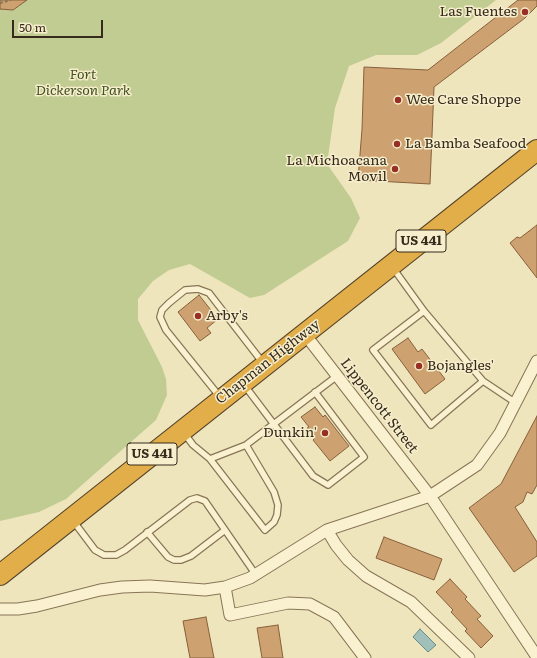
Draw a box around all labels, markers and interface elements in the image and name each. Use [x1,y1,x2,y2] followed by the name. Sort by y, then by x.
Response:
[439,4,517,20] place label: Las Fuentes
[520,7,530,17] marker: Las Fuentes
[14,12,105,38] scale bar
[19,18,46,36] text: 50 m
[35,67,131,100] park label: Fort Dickerson Park
[406,92,521,108] place label: Wee Care Shoppe
[393,95,403,105] marker: Wee Care Shoppe
[405,136,526,152] place label: La Bamba Seafood
[392,139,402,149] marker: La Bamba Seafood
[286,153,387,186] place label: La Michoacana Movil
[390,164,400,174] marker: La Michoacana Movil
[396,230,446,252] road number: US 441
[206,308,248,324] place label: Arby's
[193,311,203,321] marker: Arby's
[213,316,323,408] street label: Chapman Highway
[337,355,421,457] street label: Lippencott Street
[427,358,494,374] place label: Bojangles'
[414,361,424,371] marker: Bojangles'
[263,425,317,441] place label: Dunkin'
[320,428,330,438] marker: Dunkin'
[127,443,177,465] road number: US 441

